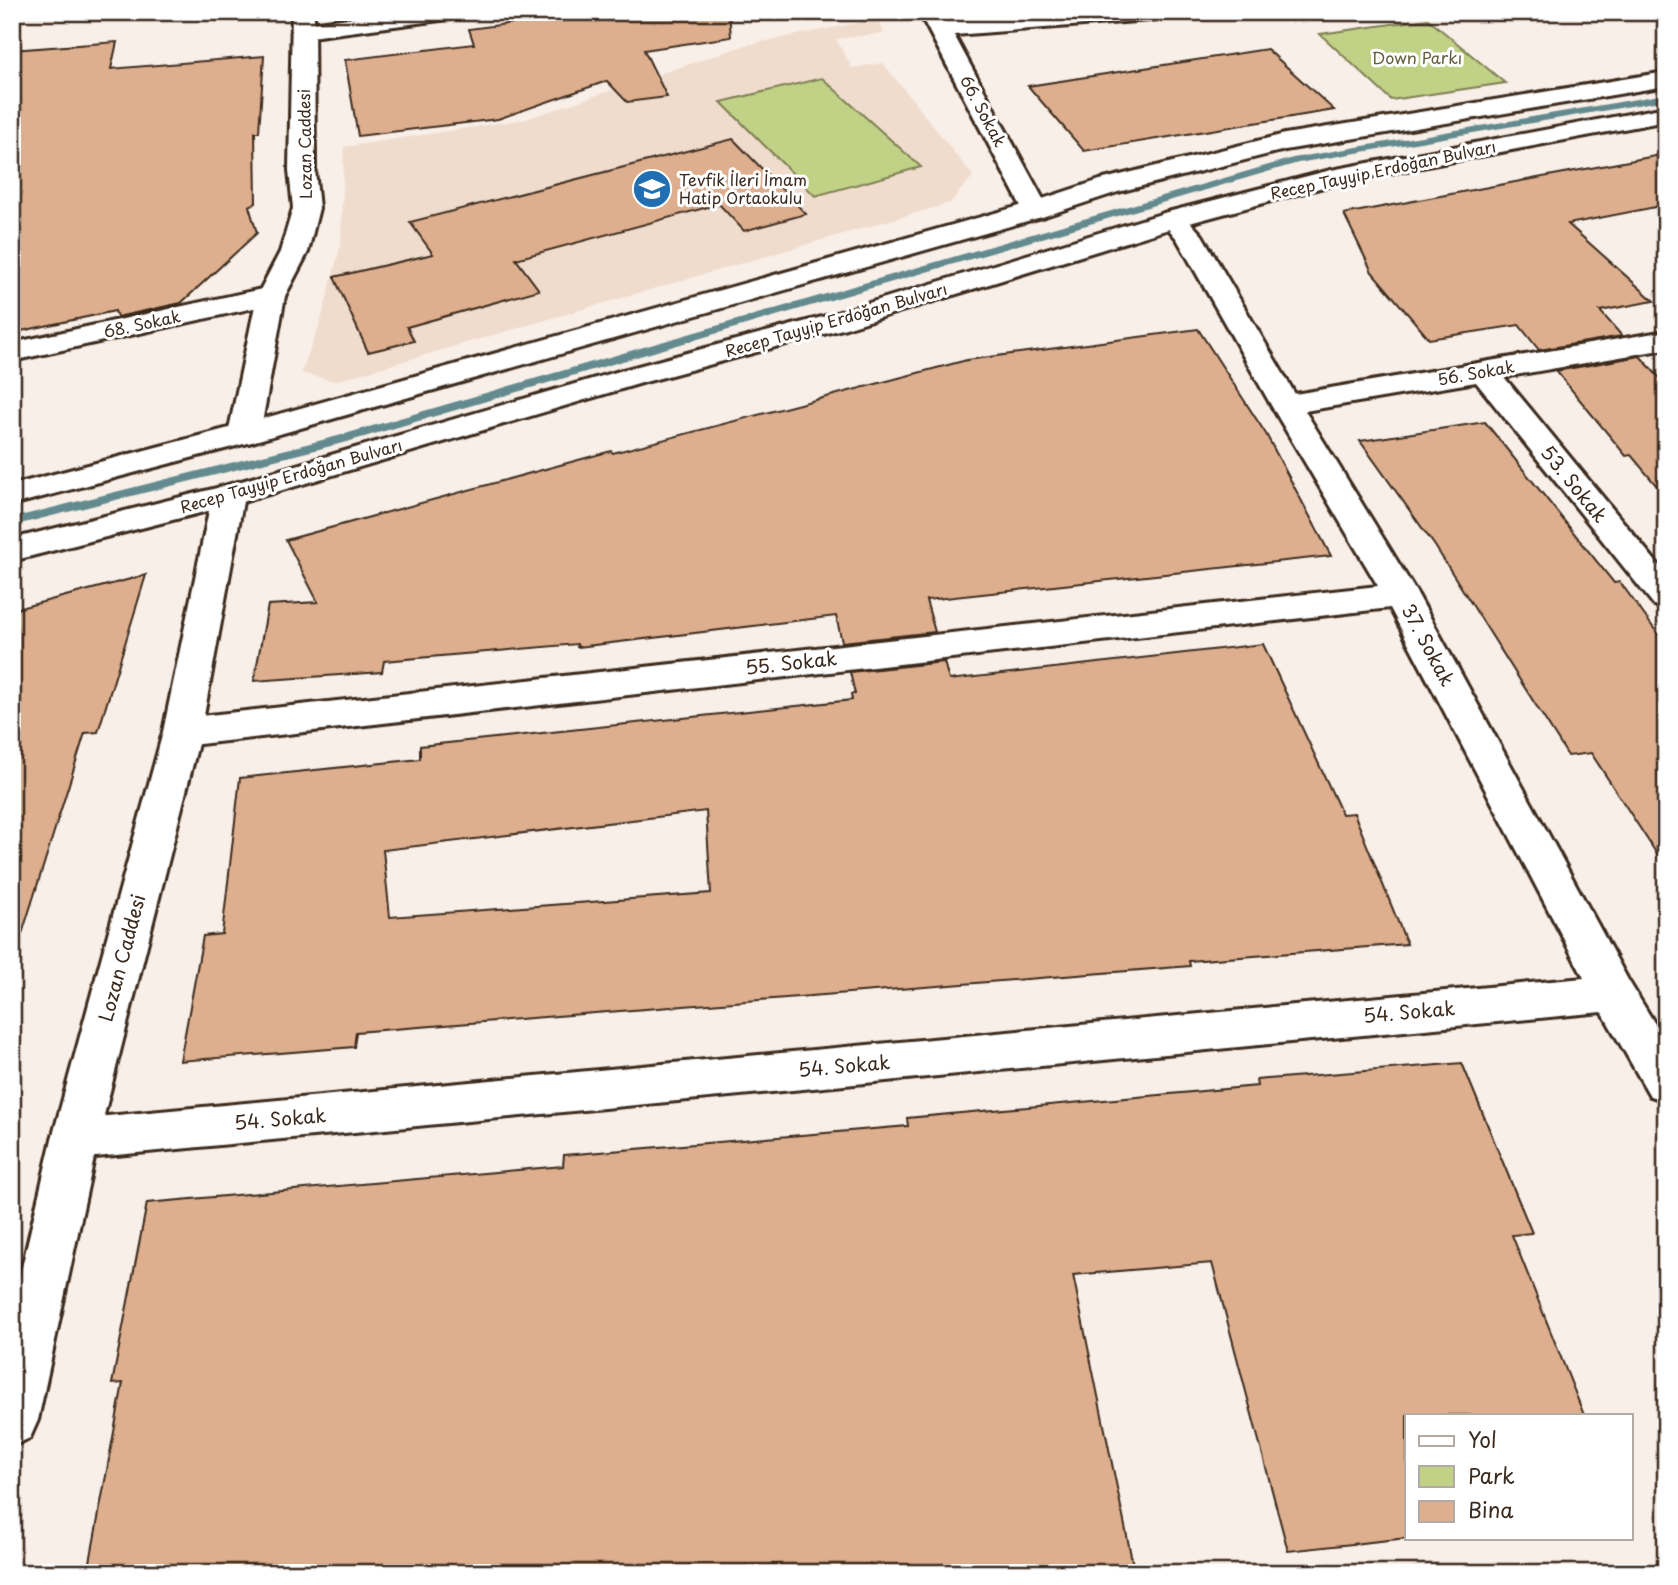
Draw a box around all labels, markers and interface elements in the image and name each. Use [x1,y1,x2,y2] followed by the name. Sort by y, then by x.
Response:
[1372,45,1462,69] park label: Down Parkı
[955,70,1013,151] street label: 66. Sokak
[291,89,317,199] street label: Lozan Caddesi
[1268,133,1498,205] street label: Recep Tayyip Erdoğan Bulvarı
[679,167,807,209] place label: Tevfik İleri İmam Hatip Ortaokulu
[631,168,673,210] school or university icon: Tevfik İleri İmam Hatip Ortaokulu
[722,276,950,362] street label: Recep Tayyip Erdoğan Bulvarı
[101,303,182,343] street label: 68. Sokak
[1436,353,1516,391] street label: 56. Sokak
[177,432,405,518] street label: Recep Tayyip Erdoğan Bulvarı
[1535,439,1615,528] street label: 53. Sokak
[1395,598,1462,691] street label: 37. Sokak
[744,643,838,681] street label: 55. Sokak
[91,891,152,1025] street label: Lozan Caddesi
[1362,993,1456,1029] street label: 54. Sokak
[797,1047,891,1083] street label: 54. Sokak
[233,1100,327,1136] street label: 54. Sokak
[1405,1414,1632,1540] legend
[1468,1423,1497,1455] text: Yol
[1468,1459,1515,1491] text: Park
[1468,1493,1514,1525] text: Bina

